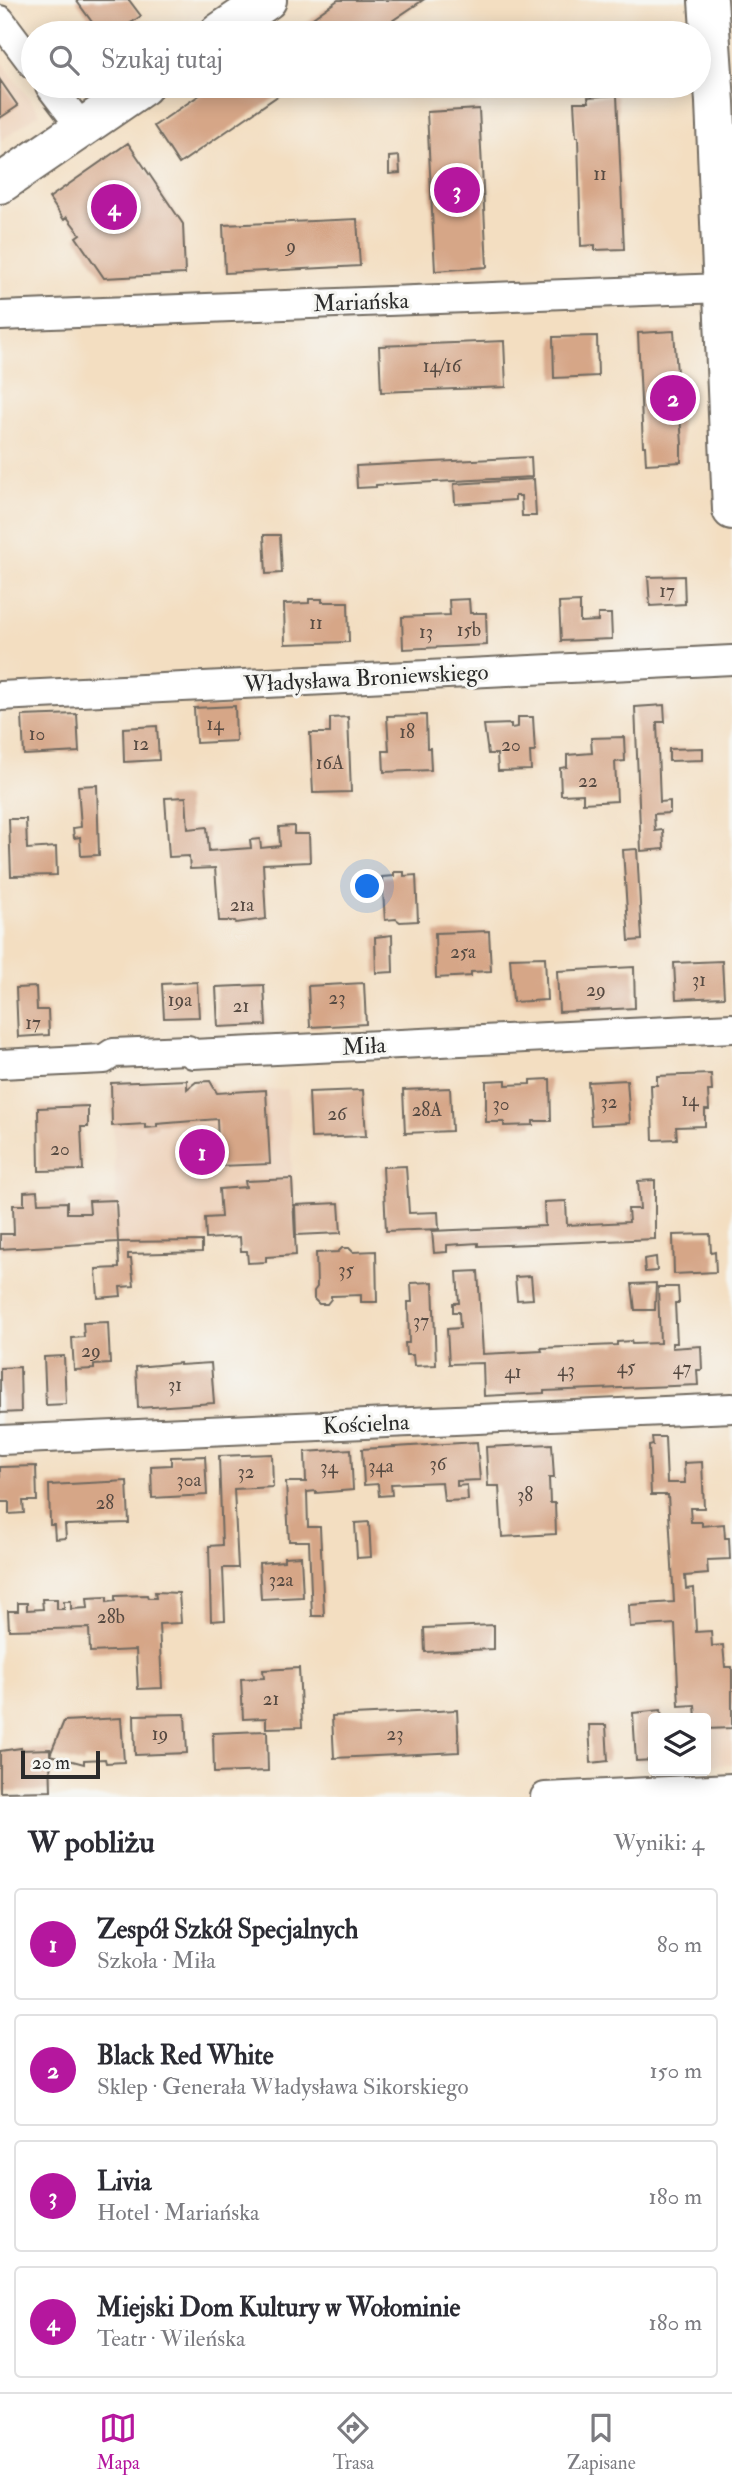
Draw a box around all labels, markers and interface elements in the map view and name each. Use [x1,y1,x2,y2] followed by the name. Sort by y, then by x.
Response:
[21,21,711,98] search box
[45,41,83,79] icon: search
[101,44,223,76] text: Szukaj tutaj
[593,162,607,186] house number: 11
[434,164,480,216] pin: 3
[91,181,137,233] pin: 4
[284,234,296,258] house number: 9
[313,286,410,318] street label: Mariańska
[423,354,463,378] house number: 14/16
[650,372,696,424] pin: 2
[659,579,675,603] house number: 17
[309,611,323,635] house number: 11
[457,618,481,642] house number: 15b
[419,620,433,644] house number: 13
[242,657,489,699] street label: Władysława Broniewskiego
[206,712,224,736] house number: 14
[399,720,415,744] house number: 18
[29,722,45,746] house number: 10
[133,732,149,756] house number: 12
[501,733,521,757] house number: 20
[316,751,344,775] house number: 16A
[578,769,598,793] house number: 22
[350,869,384,903] your location
[230,893,254,917] house number: 21a
[450,940,476,964] house number: 25a
[692,968,706,992] house number: 31
[586,978,606,1002] house number: 29
[329,986,345,1010] house number: 23
[168,988,192,1012] house number: 19a
[233,994,249,1018] house number: 21
[25,1011,41,1035] house number: 17
[341,1030,387,1062] street label: Miła
[681,1088,699,1112] house number: 14
[601,1090,617,1114] house number: 32
[492,1092,510,1116] house number: 30
[412,1098,442,1122] house number: 28A
[327,1102,348,1126] house number: 26
[179,1126,225,1178] pin: 1
[50,1137,70,1161] house number: 20
[338,1258,354,1282] house number: 35
[413,1309,429,1333] house number: 37
[81,1339,101,1363] house number: 29
[617,1355,636,1379] house number: 45
[673,1356,692,1380] house number: 47
[557,1358,575,1382] house number: 43
[504,1360,522,1384] house number: 41
[168,1373,182,1397] house number: 31
[322,1407,411,1441] street label: Kościelna
[430,1452,448,1476] house number: 36
[368,1454,394,1478] house number: 34a
[320,1455,338,1479] house number: 34
[238,1460,254,1484] house number: 32
[177,1468,202,1492] house number: 30a
[517,1483,533,1507] house number: 38
[96,1491,114,1515] house number: 28
[269,1568,294,1592] house number: 32a
[97,1605,125,1629] house number: 28b
[263,1687,279,1711] house number: 21
[648,1713,711,1776] map controls
[648,1713,711,1776] button: layers
[152,1722,168,1746] house number: 19
[387,1722,403,1746] house number: 23
[21,1748,100,1780] scale bar
[32,1751,70,1775] text: 20 m
[28,1824,155,1861] text: W pobliżu
[613,1828,704,1857] text: Wyniki: 4
[97,1914,358,1946] text: Zespół Szkół Specjalnych
[49,1930,57,1959] text: 1
[657,1930,702,1959] text: 80 m
[97,1946,216,1975] text: Szkoła · Miła
[97,2040,274,2072] text: Black Red White
[47,2056,59,2085] text: 2
[649,2056,702,2085] text: 150 m
[97,2072,469,2101] text: Sklep · Generała Władysława Sikorskiego
[97,2166,151,2198] text: Livia
[49,2182,57,2211] text: 3
[649,2182,702,2211] text: 180 m
[97,2198,260,2227] text: Hotel · Mariańska
[97,2292,460,2324] text: Miejski Dom Kultury w Wołominie
[47,2308,59,2337] text: 4
[649,2308,702,2337] text: 180 m
[97,2324,245,2353] text: Teatr · Wileńska
[96,2409,140,2475] tab: Mapa
[333,2409,374,2475] tab: Trasa
[567,2409,636,2475] tab: Zapisane

